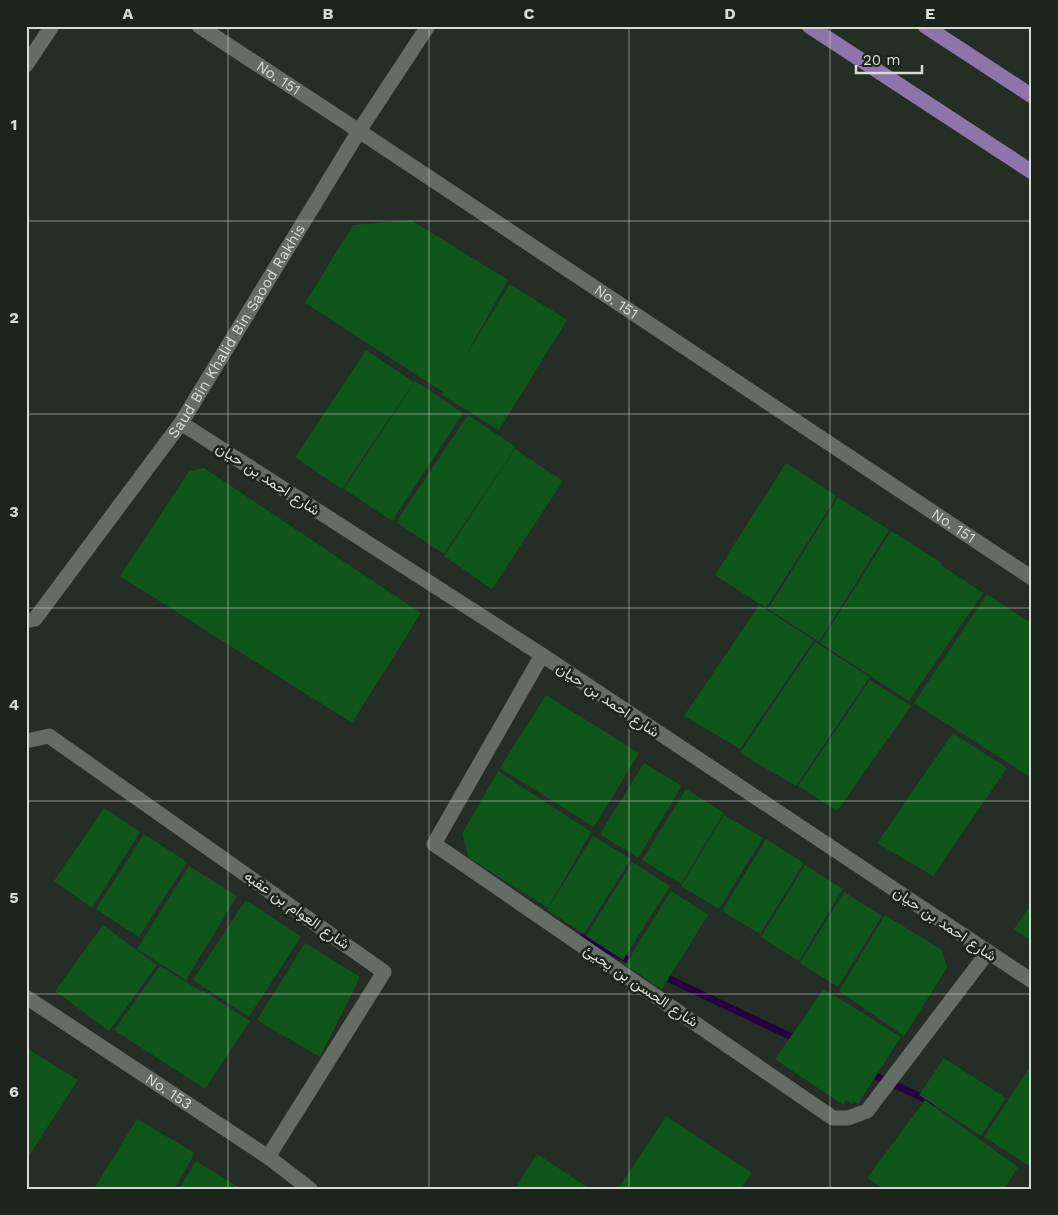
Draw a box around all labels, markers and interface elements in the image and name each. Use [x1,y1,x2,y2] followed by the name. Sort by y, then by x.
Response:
[123,4,134,23] text: A
[323,4,334,23] text: B
[524,4,535,23] text: C
[724,4,736,23] text: D
[925,4,935,23] text: E
[856,42,922,74] scale bar
[863,51,901,69] text: 20 m
[253,57,304,99] street label: No. 151
[11,115,17,134] text: 1
[164,221,309,442] street label: Saud Bin Khalid Bin Saood Rakhis
[591,281,641,323] street label: No. 151
[9,308,19,327] text: 2
[212,439,324,521] street label: شارع احمد بن حيان
[9,502,19,521] text: 3
[928,505,979,547] street label: No. 151
[552,659,663,743] street label: شارع احمد بن حيان
[9,695,19,714] text: 4
[240,867,353,955] street label: شارع العوام بن عقبه
[889,883,1000,967] street label: شارع احمد بن حيان
[9,888,19,907] text: 5
[579,941,702,1033] street label: شارع الحسن بن يحيئ
[142,1070,195,1113] street label: No. 153
[9,1082,19,1101] text: 6

